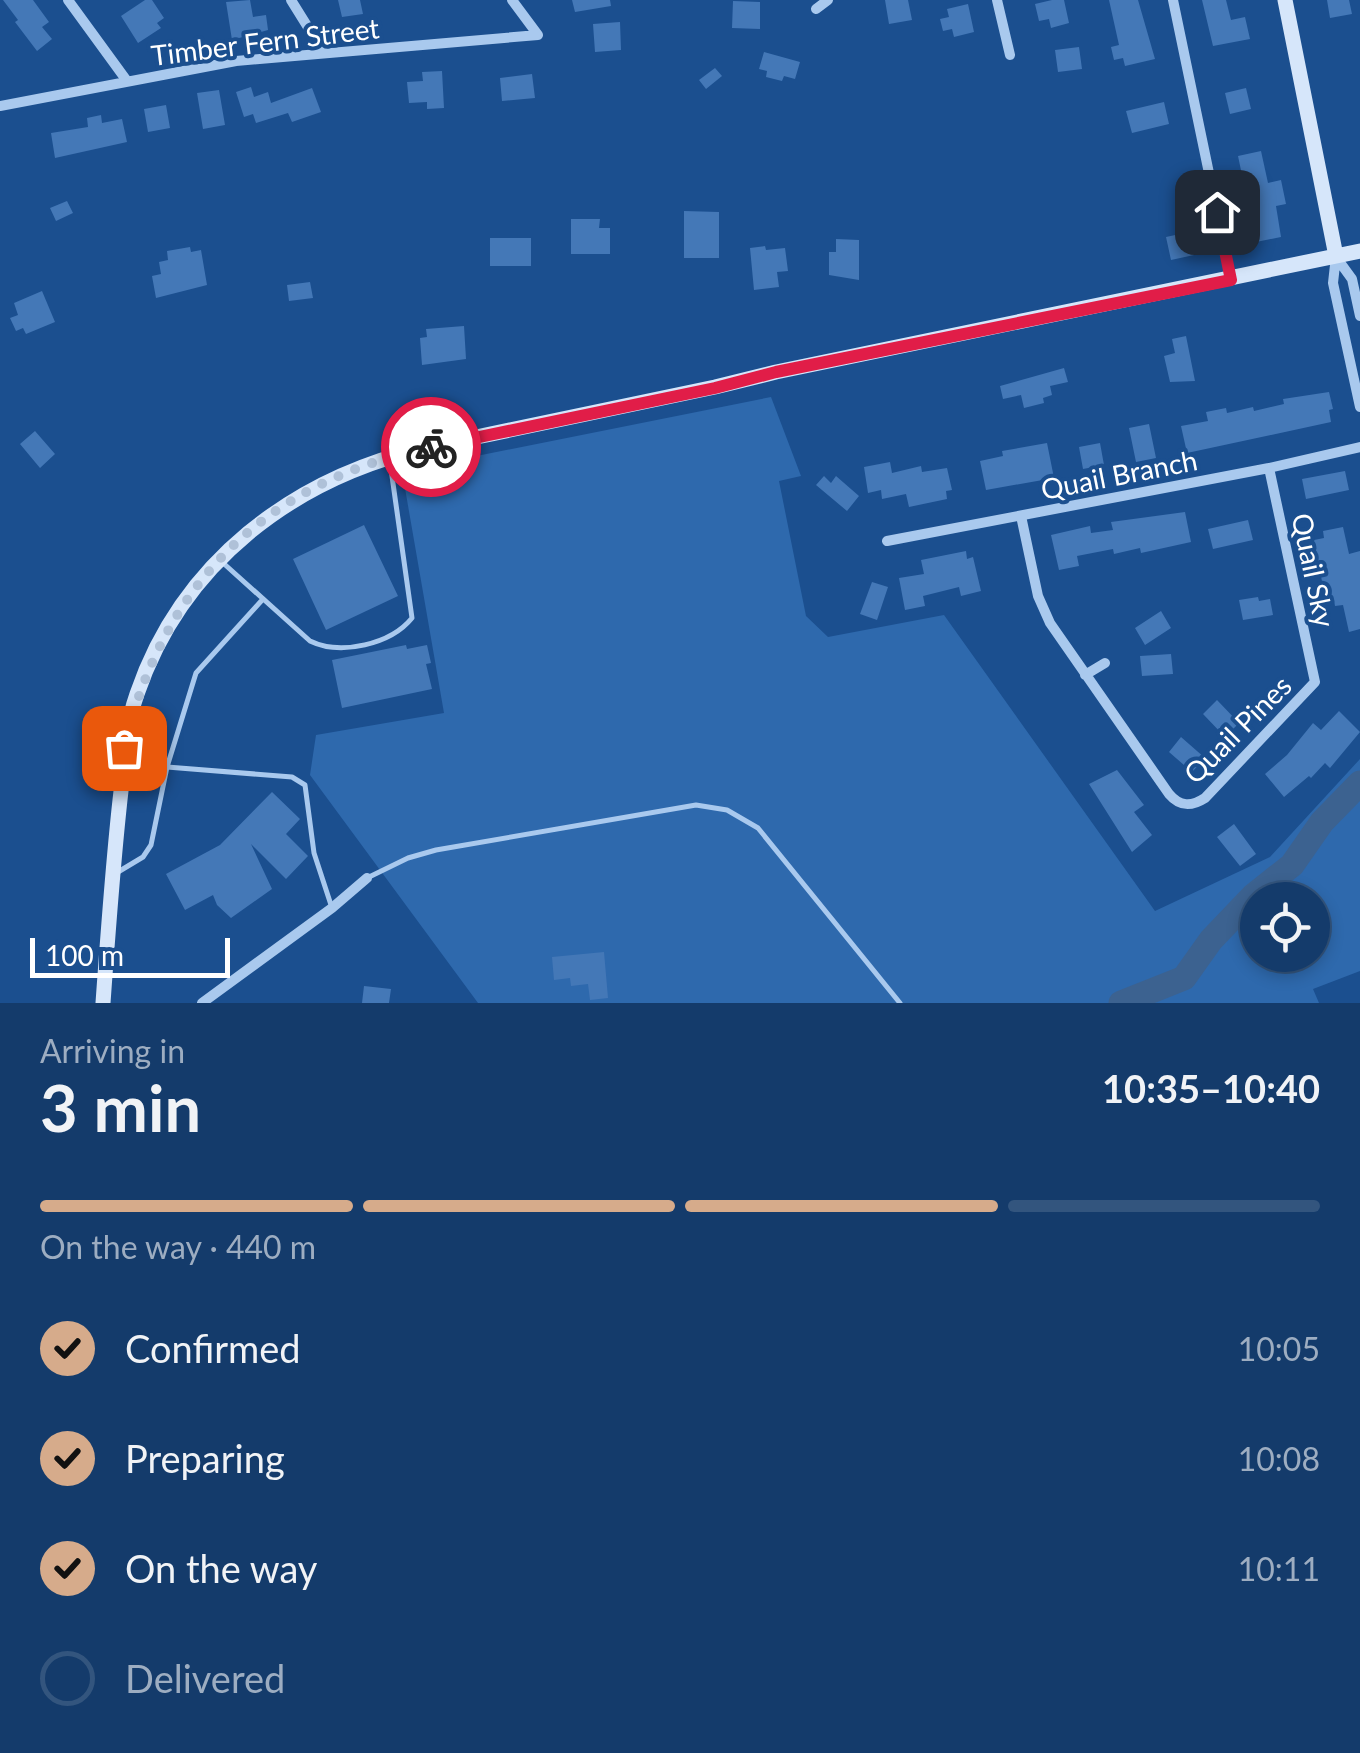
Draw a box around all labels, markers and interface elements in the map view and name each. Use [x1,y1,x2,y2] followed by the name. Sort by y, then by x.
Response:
[149,10,381,72] street label: Timber Fern Street
[1175,170,1260,255] pin
[1190,185,1245,240] icon: home
[381,397,481,497] courier
[404,420,459,475] icon: bike
[1038,442,1200,506] street label: Quail Branch
[1285,510,1343,631] street label: Quail Sky
[1176,668,1298,790] street label: Quail Pines
[82,706,167,791] pin
[97,721,152,776] icon: bag
[1240,882,1330,972] map controls
[1240,882,1330,972] button: locate
[30,933,230,978] scale bar
[45,938,124,972] text: 100 m
[40,1031,185,1070] text: Arriving in
[1102,1065,1320,1111] text: 10:35–10:40
[40,1068,201,1146] text: 3 min
[40,1227,316,1266] text: On the way · 440 m
[40,1321,95,1376] icon: check
[125,1325,301,1371] text: Confirmed
[1238,1329,1320,1368] text: 10:05
[40,1431,95,1486] icon: check
[125,1435,285,1481] text: Preparing
[1238,1439,1320,1478] text: 10:08
[40,1541,95,1596] icon: check
[125,1545,317,1591] text: On the way
[1238,1549,1320,1588] text: 10:11
[125,1655,285,1701] text: Delivered

